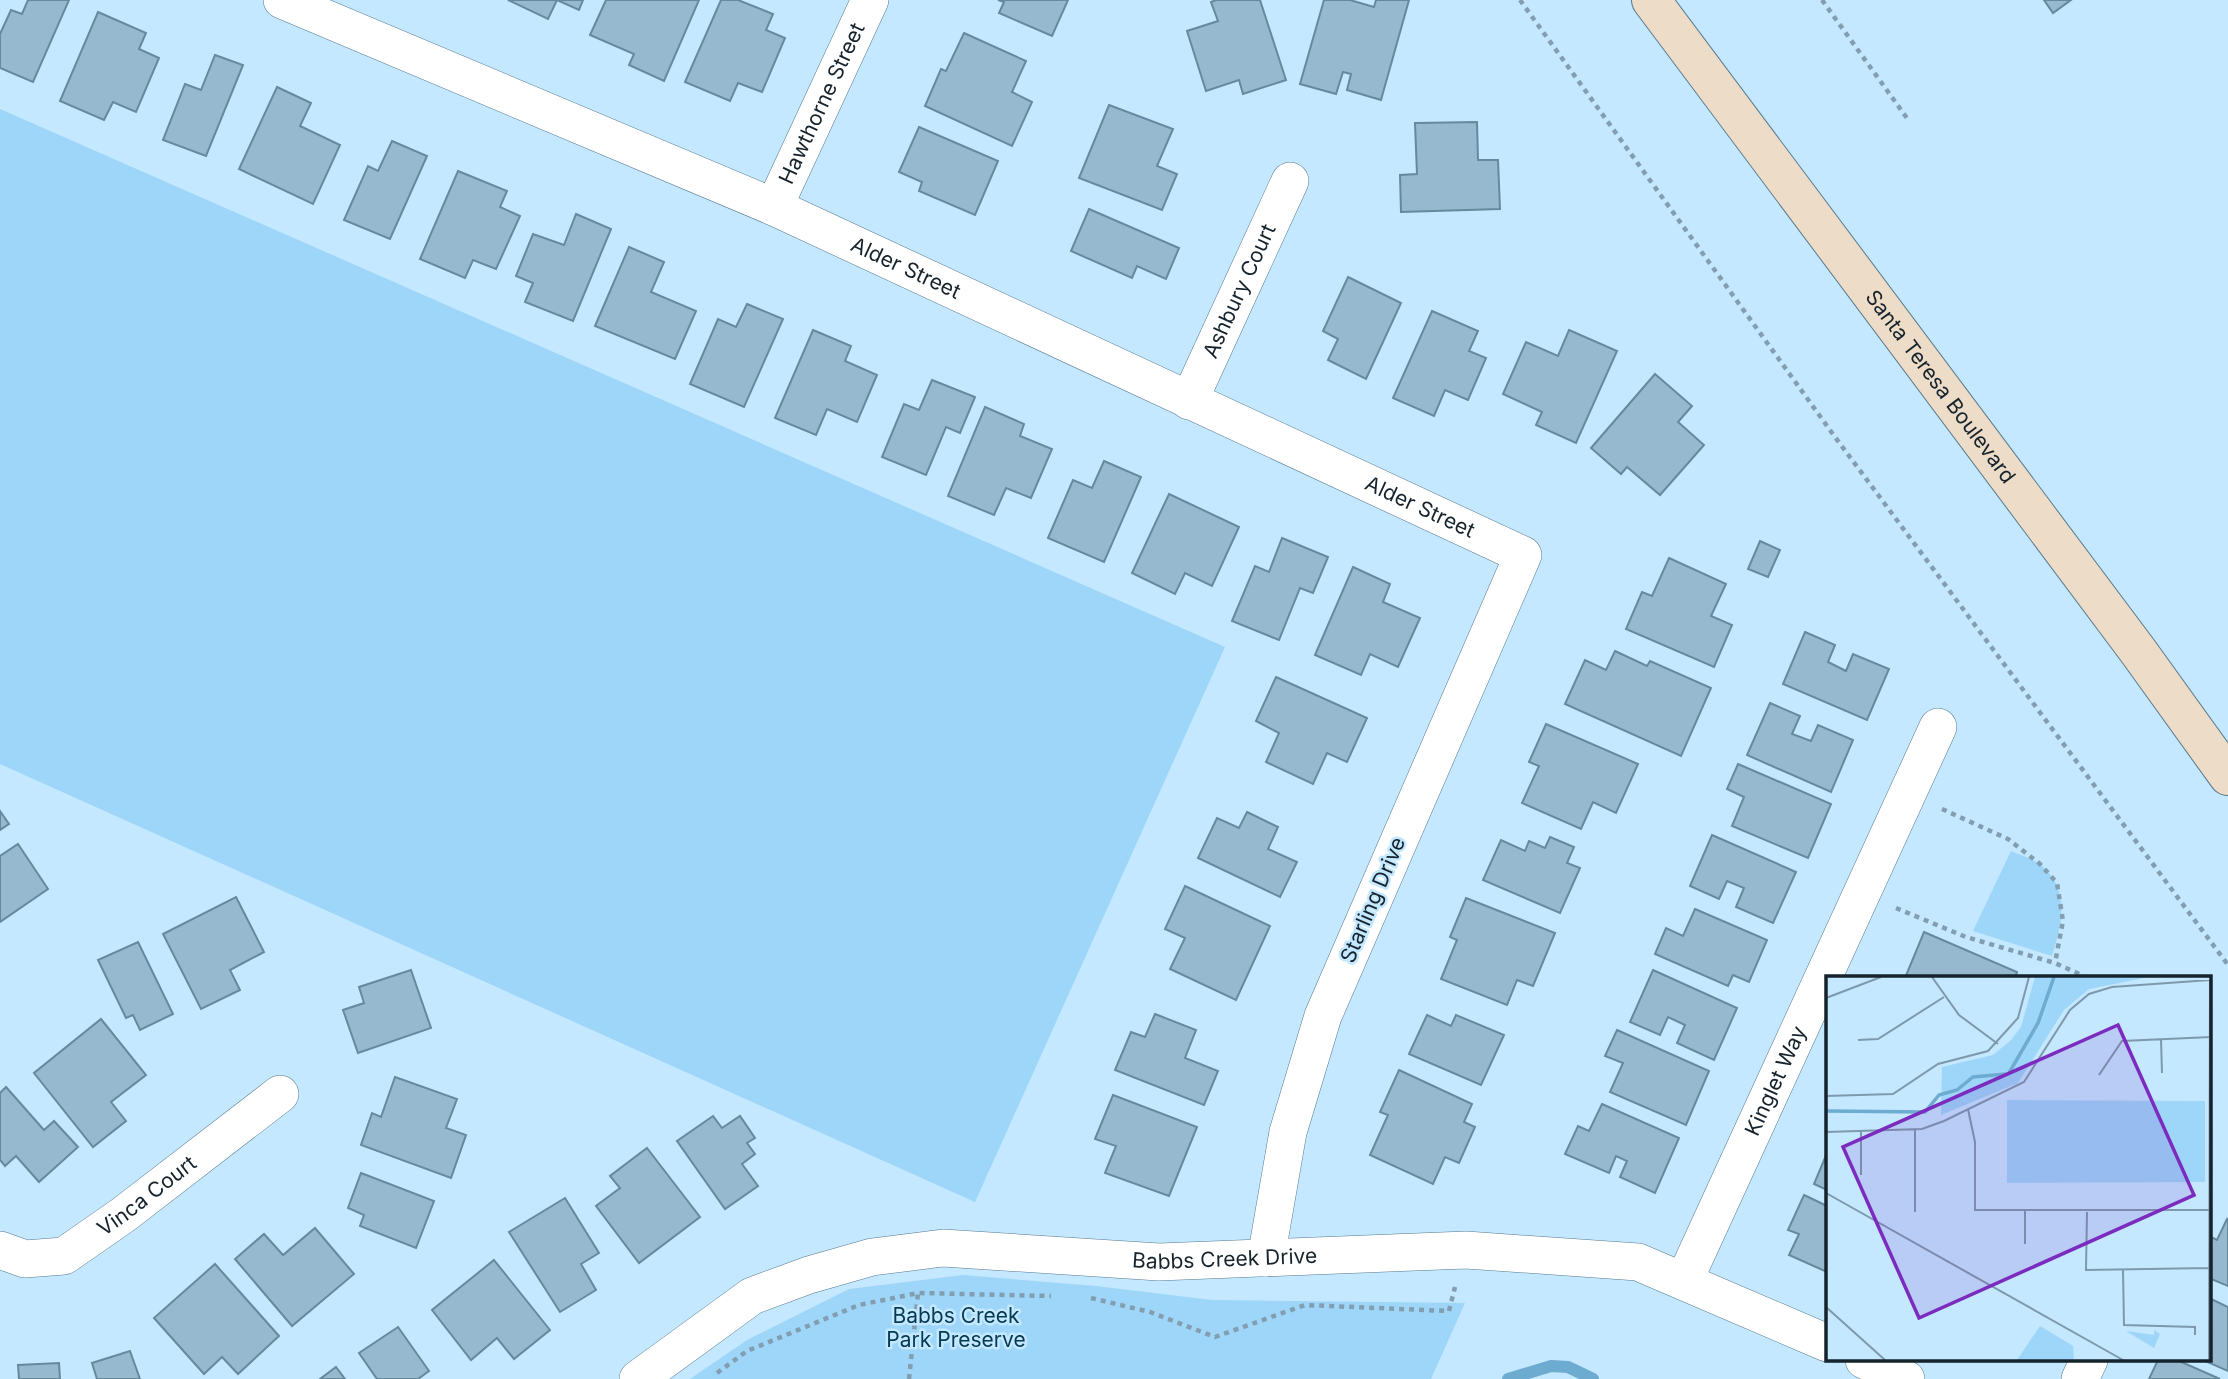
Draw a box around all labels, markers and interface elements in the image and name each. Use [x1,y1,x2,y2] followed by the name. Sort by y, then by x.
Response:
[773,19,870,188] street label: Hawthorne Street
[1197,220,1281,362] street label: Ashbury Court
[847,232,965,304] street label: Alder Street
[1860,285,2021,488] street label: Santa Teresa Boulevard
[1361,470,1479,543] street label: Alder Street
[1335,833,1410,966] street label: Starling Drive
[1826,976,2210,1362] inset map
[1739,1022,1811,1140] street label: Kinglet Way
[92,1150,201,1241] street label: Vinca Court
[1131,1243,1318,1274] street label: Babbs Creek Drive
[886,1303,1026,1352] park label: Babbs Creek Park Preserve

